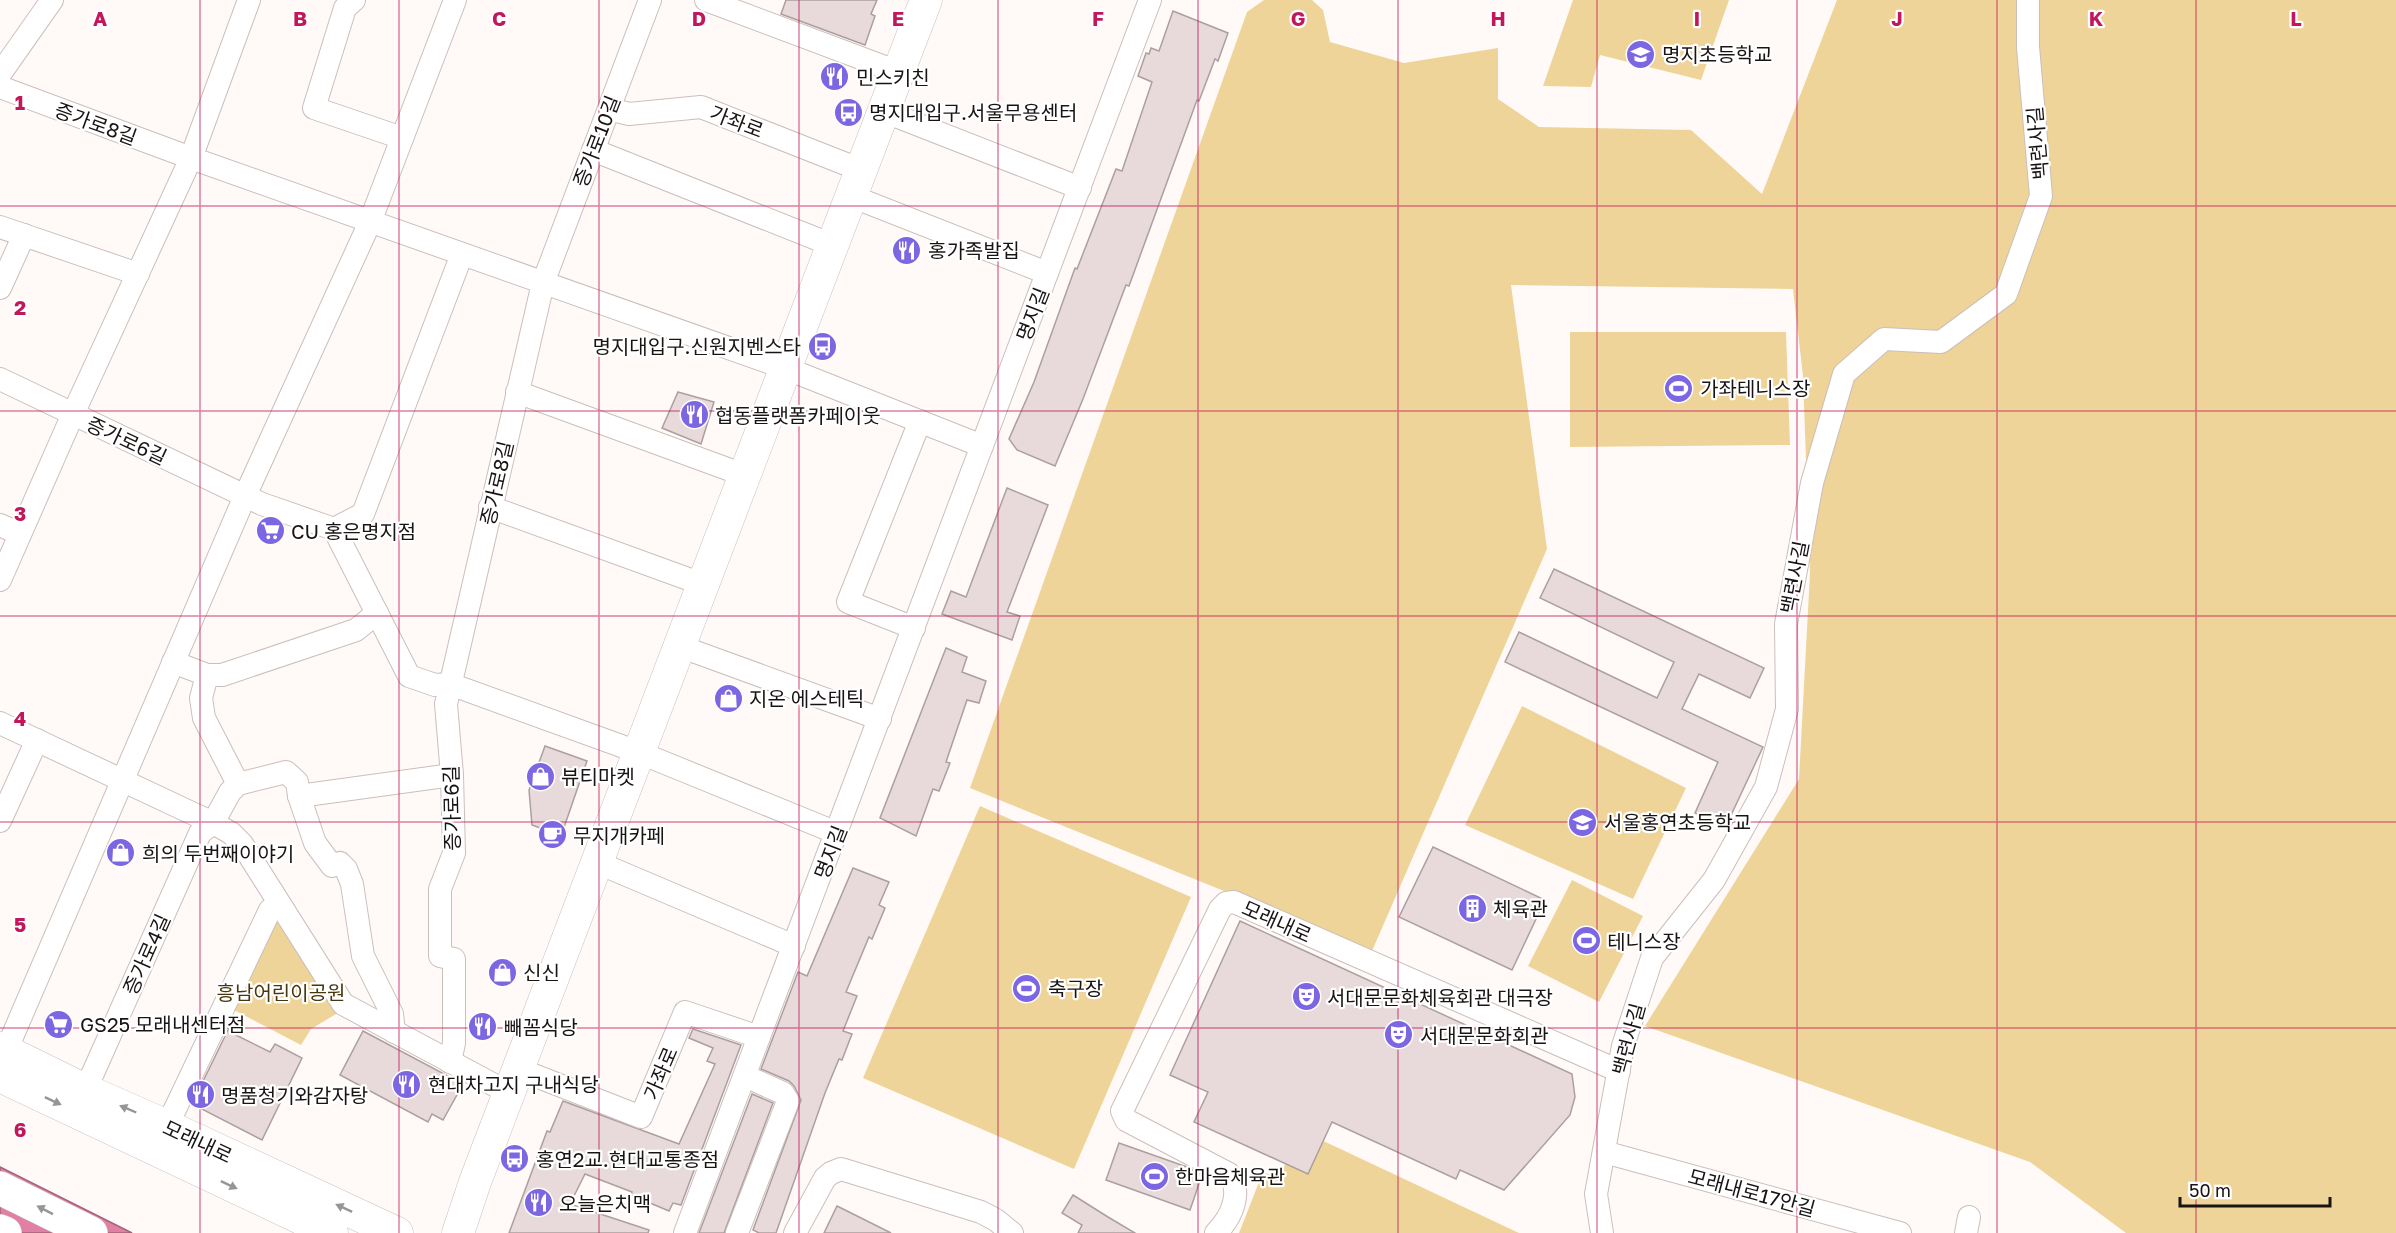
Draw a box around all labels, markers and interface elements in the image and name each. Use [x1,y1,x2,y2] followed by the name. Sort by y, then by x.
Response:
[93,6,107,30] text: A
[293,6,307,30] text: B
[492,6,506,30] text: C
[692,6,706,30] text: D
[892,6,904,30] text: E
[1092,6,1104,30] text: F
[1291,6,1305,30] text: G
[1490,6,1506,30] text: H
[1694,6,1700,30] text: I
[1891,6,1903,30] text: J
[2089,6,2104,30] text: K
[2290,6,2302,30] text: L
[1625,38,1657,70] school or university icon: 명지초등학교
[1662,42,1772,66] place label: 명지초등학교
[819,61,851,93] restaurant icon: 민스키친
[856,65,930,89] place label: 민스키친
[15,90,25,114] text: 1
[568,92,624,190] street label: 증가로10길
[832,96,864,128] bus stop icon: 명지대입구.서울무용센터
[52,97,140,149] street label: 증가로8길
[707,100,767,142] street label: 가좌로
[869,100,1077,124] place label: 명지대입구.서울무용센터
[2022,105,2052,181] street label: 백련사길
[891,234,923,266] restaurant icon: 홍가족발집
[928,238,1020,262] place label: 홍가족발집
[1011,284,1053,344] street label: 명지길
[14,295,26,319] text: 2
[806,330,838,362] bus stop icon: 명지대입구.신원지벤스타
[593,334,801,358] place label: 명지대입구.신원지벤스타
[1663,372,1695,404] sports icon: 가좌테니스장
[1700,376,1810,400] place label: 가좌테니스장
[678,399,710,431] restaurant icon: 협동플랫폼카페이웃
[715,403,881,427] place label: 협동플랫폼카페이웃
[83,411,171,469] street label: 증가로6길
[475,438,517,528] street label: 증가로8길
[14,501,26,525] text: 3
[254,515,286,547] supermarket icon: CU 홍은명지점
[291,519,416,543] place label: CU 홍은명지점
[1775,539,1813,615] street label: 백련사길
[712,682,744,714] shop icon: 지온 에스테틱
[749,686,864,710] place label: 지온 에스테틱
[14,706,26,730] text: 4
[524,760,556,792] shop icon: 뷰티마켓
[561,764,635,788] place label: 뷰티마켓
[438,765,464,851] street label: 증가로6길
[1567,806,1599,838] school or university icon: 서울홍연초등학교
[1604,810,1751,834] place label: 서울홍연초등학교
[536,819,568,851] cafe icon: 무지개카페
[809,822,851,882] street label: 명지길
[573,823,665,847] place label: 무지개카페
[105,837,137,869] shop icon: 희의 두번째이야기
[142,841,294,865] place label: 희의 두번째이야기
[1456,892,1488,924] building icon: 체육관
[1238,895,1316,947] street label: 모래내로
[1493,896,1548,920] place label: 체육관
[118,910,174,998] street label: 증가로4길
[14,912,26,936] text: 5
[1570,925,1602,957] sports icon: 테니스장
[1607,929,1681,953] place label: 테니스장
[486,956,518,988] shop icon: 신신
[523,960,560,984] place label: 신신
[1011,972,1043,1004] sports icon: 축구장
[1048,976,1103,1000] place label: 축구장
[217,980,345,1004] park label: 흥남어린이공원
[1290,981,1322,1013] theatre icon: 서대문문화체육회관 대극장
[1327,985,1553,1009] place label: 서대문문화체육회관 대극장
[1607,1000,1649,1078] street label: 백련사길
[43,1008,75,1040] supermarket icon: GS25 모래내센터점
[467,1011,499,1043] restaurant icon: 빼꼼식당
[80,1012,246,1036] place label: GS25 모래내센터점
[504,1015,578,1039] place label: 빼꼼식당
[1383,1019,1415,1051] theatre icon: 서대문문화회관
[1420,1023,1549,1047] place label: 서대문문화회관
[638,1043,682,1103] street label: 가좌로
[391,1068,423,1100] restaurant icon: 현대차고지 구내식당
[428,1072,599,1096] place label: 현대차고지 구내식당
[184,1079,216,1111] restaurant icon: 명품청기와감자탕
[221,1083,368,1107] place label: 명품청기와감자탕
[44,1097,61,1106] one-way arrow
[119,1104,137,1114] one-way arrow
[160,1115,236,1167] street label: 모래내로
[14,1117,26,1141] text: 6
[499,1143,531,1175] bus stop icon: 홍연2교.현대교통종점
[536,1147,719,1171] place label: 홍연2교.현대교통종점
[1138,1160,1170,1192] sports icon: 한마음체육관
[1686,1163,1818,1221] street label: 모래내로17안길
[1175,1164,1285,1188] place label: 한마음체육관
[2180,1170,2330,1208] scale bar
[2189,1179,2231,1201] text: 50 m
[221,1180,238,1189] one-way arrow
[522,1187,554,1219] restaurant icon: 오늘은치맥
[559,1191,651,1215] place label: 오늘은치맥
[335,1204,352,1213] one-way arrow
[37,1206,54,1215] one-way arrow

